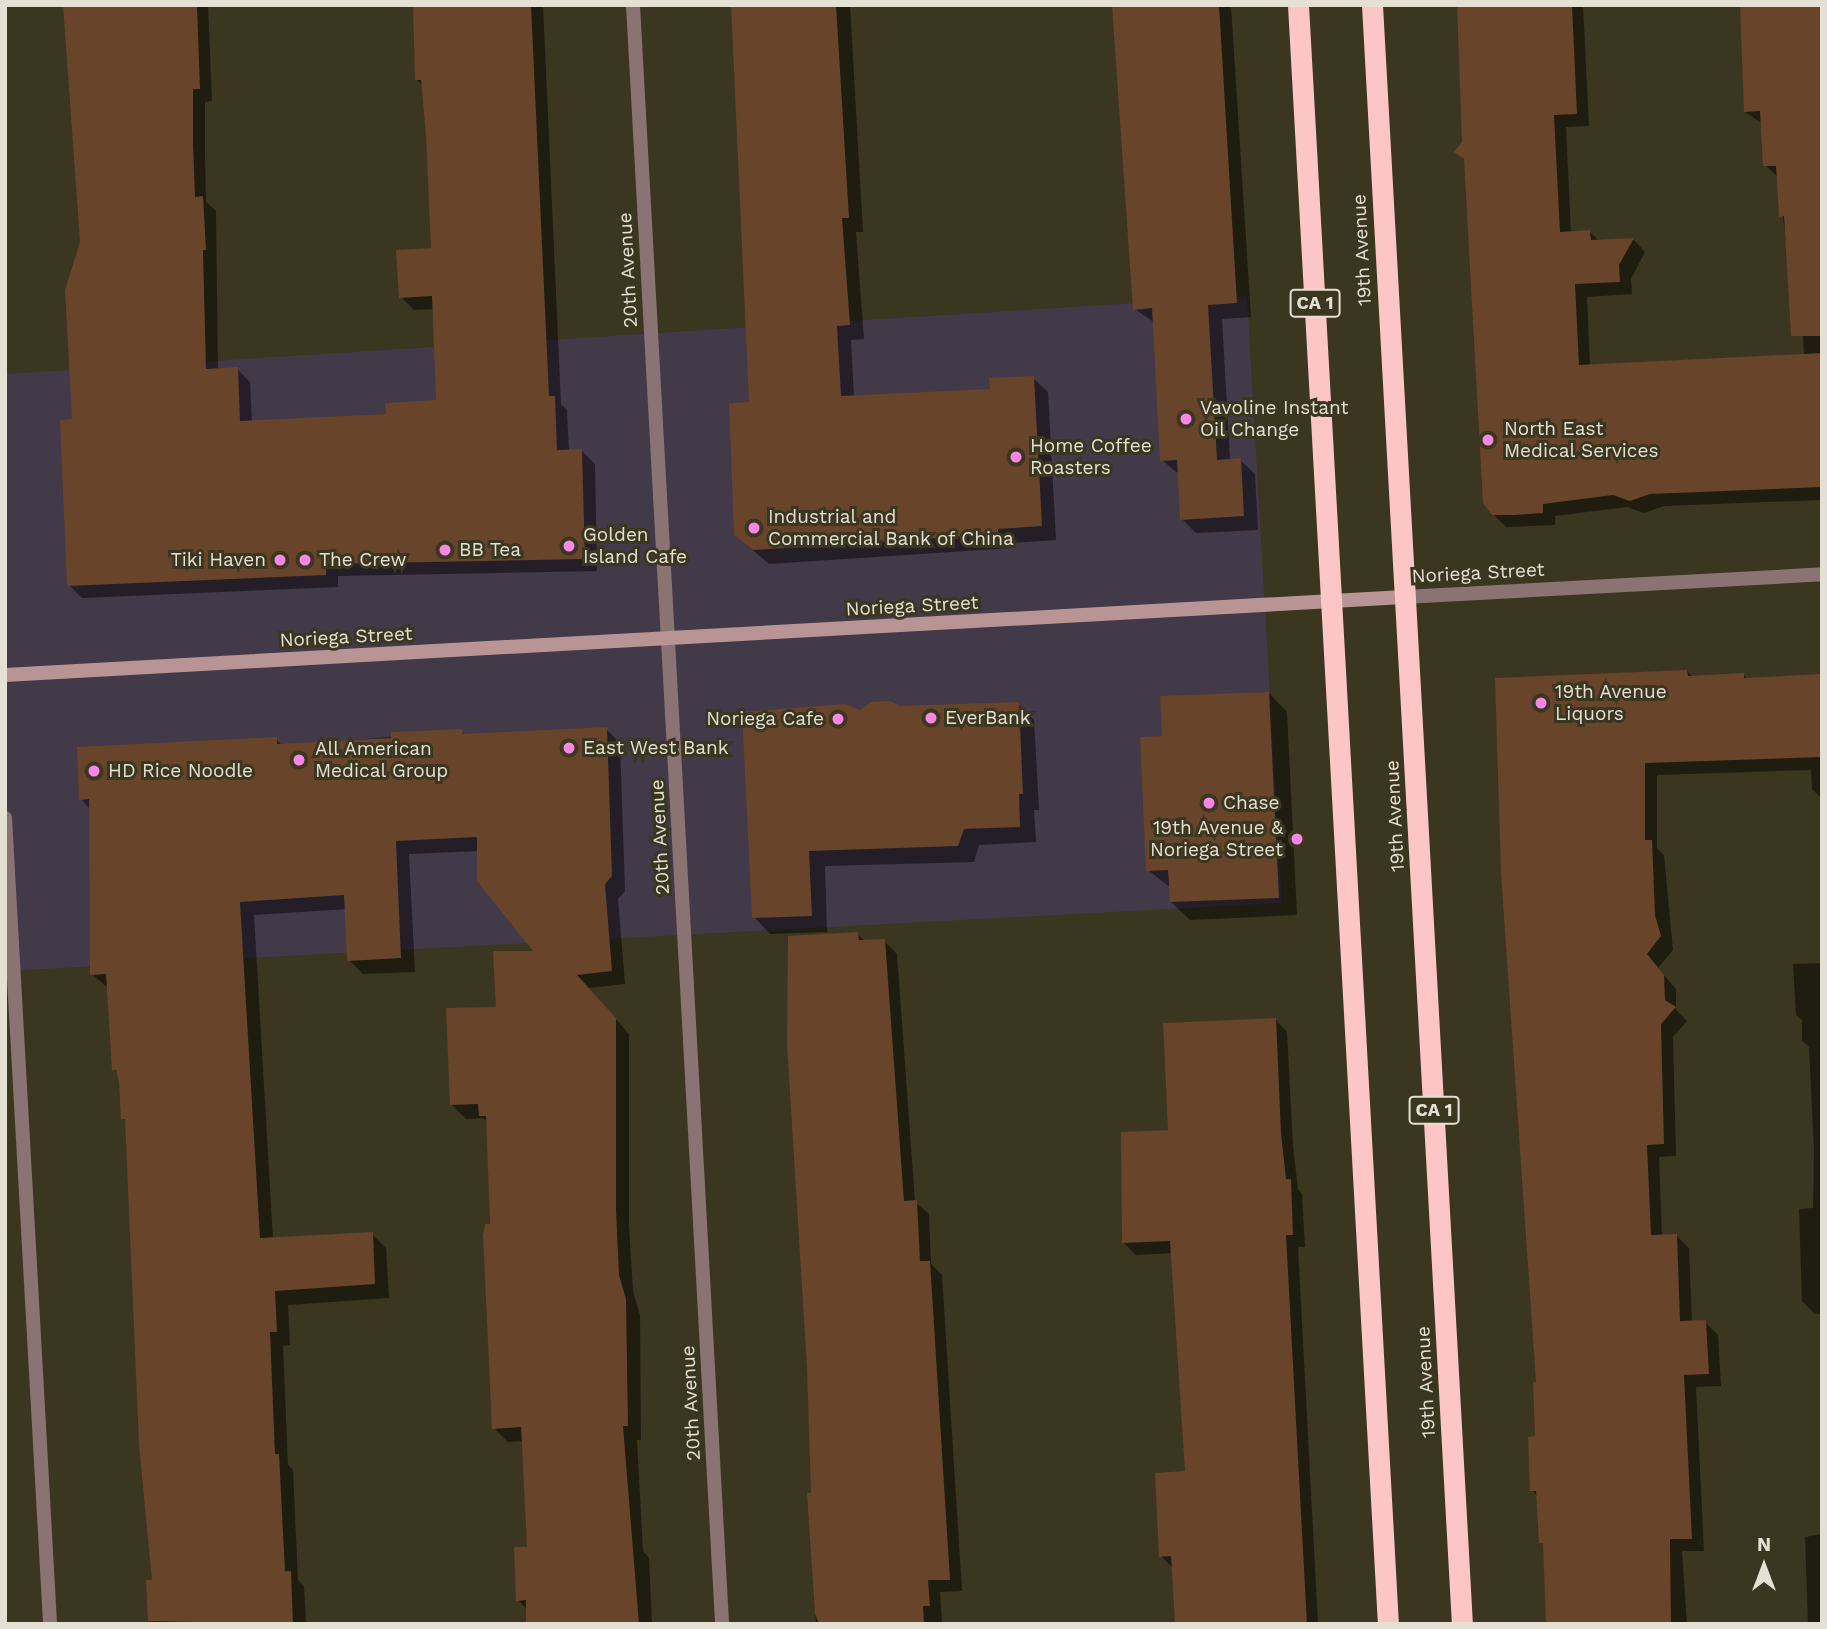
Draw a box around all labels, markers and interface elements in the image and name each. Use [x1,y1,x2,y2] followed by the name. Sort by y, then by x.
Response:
[1348,193,1376,307] street label: 19th Avenue
[614,211,642,329] street label: 20th Avenue
[1289,288,1341,318] road number: CA 1
[1200,397,1349,441] place label: Vavoline Instant Oil Change
[1178,411,1194,427] marker: Vavoline Instant Oil Change
[1504,418,1659,462] place label: North East Medical Services
[1478,430,1498,450] marker: North East Medical Services
[1030,435,1152,479] place label: Home Coffee Roasters
[1008,449,1024,465] marker: Home Coffee Roasters
[768,506,1016,550] place label: Industrial and Commercial Bank of China
[746,520,762,536] marker: Industrial and Commercial Bank of China
[583,524,687,568] place label: Golden Island Cafe
[561,538,577,554] marker: Golden Island Cafe
[459,539,521,561] place label: BB Tea
[437,542,453,558] marker: BB Tea
[171,549,266,571] place label: Tiki Haven
[319,549,406,571] place label: The Crew
[272,552,288,568] marker: Tiki Haven
[297,552,313,568] marker: The Crew
[1411,558,1545,588] street label: Noriega Street
[845,591,979,621] street label: Noriega Street
[279,622,413,652] street label: Noriega Street
[1555,681,1668,725] place label: 19th Avenue Liquors
[1533,695,1549,711] marker: 19th Avenue Liquors
[945,707,1031,729] place label: EverBank
[706,708,824,730] place label: Noriega Cafe
[923,710,939,726] marker: EverBank
[830,711,846,727] marker: Noriega Cafe
[583,737,729,759] place label: East West Bank
[315,738,449,782] place label: All American Medical Group
[561,740,577,756] marker: East West Bank
[289,750,309,770] marker: All American Medical Group
[1381,759,1409,873] street label: 19th Avenue
[108,760,253,782] place label: HD Rice Noodle
[86,763,102,779] marker: HD Rice Noodle
[646,778,674,896] street label: 20th Avenue
[1223,792,1280,814] place label: Chase
[1201,795,1217,811] marker: Chase
[1150,817,1283,861] place label: 19th Avenue & Noriega Street
[1289,831,1305,847] marker: 19th Avenue & Noriega Street
[1408,1096,1460,1125] road number: CA 1
[1412,1325,1440,1439] street label: 19th Avenue
[677,1344,705,1462] street label: 20th Avenue
[1729,1531,1799,1601] north arrow
[1757,1533,1771,1556] text: N

